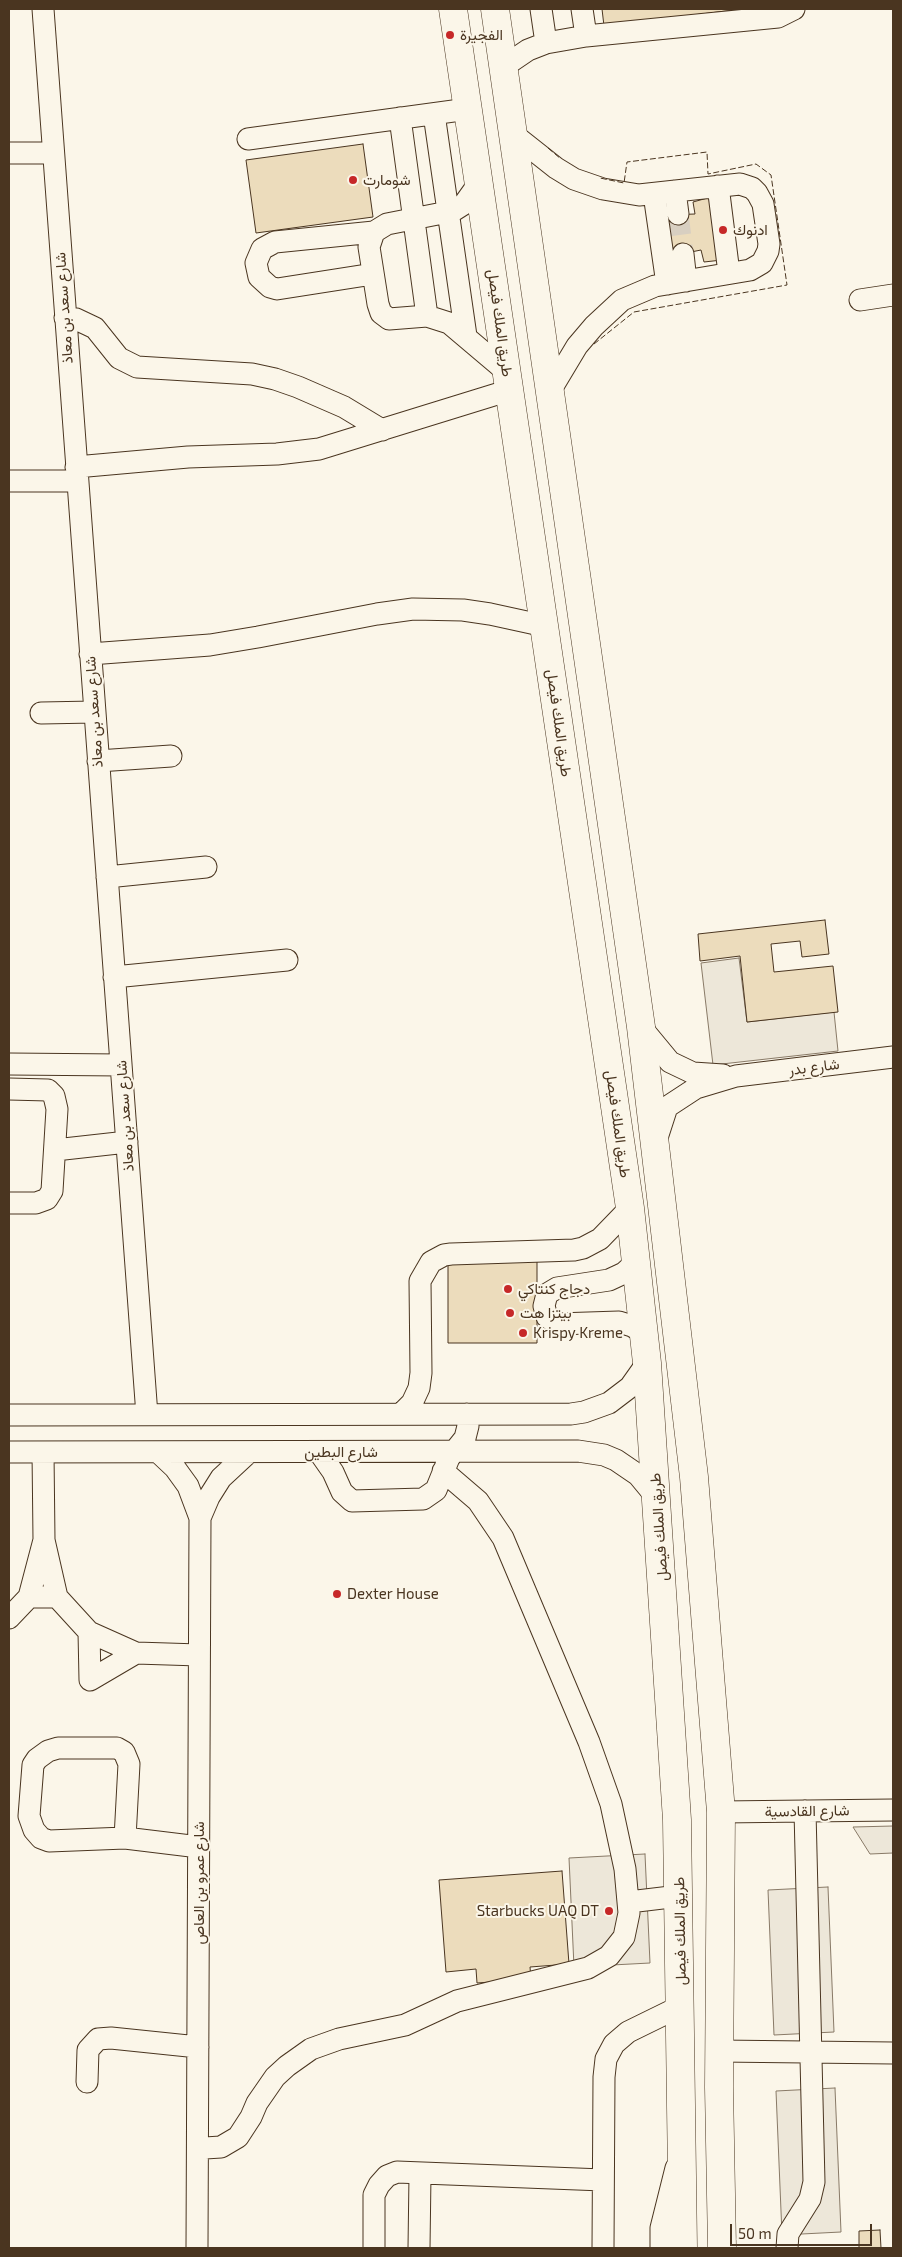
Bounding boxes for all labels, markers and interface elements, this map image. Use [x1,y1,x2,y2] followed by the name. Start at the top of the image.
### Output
[460,26,503,44] place label: الفجيرة
[444,29,456,41] marker: الفجيرة
[363,171,411,189] place label: شومارت
[347,174,359,186] marker: شومارت
[733,221,768,239] place label: ادنوك
[717,224,729,236] marker: ادنوك
[51,252,77,364] street label: شارع سعد بن معاذ
[484,268,516,378] street label: طريق الملك فيصل
[81,656,107,768] street label: شارع سعد بن معاذ
[543,668,575,778] street label: طريق الملك فيصل
[788,1055,840,1079] street label: شارع بدر
[112,1060,138,1172] street label: شارع سعد بن معاذ
[602,1069,634,1179] street label: طريق الملك فيصل
[518,1280,590,1298] place label: دجاج كنتاكي
[502,1283,514,1295] marker: دجاج كنتاكي
[520,1304,572,1322] place label: بيتزا هت
[504,1307,516,1319] marker: بيتزا هت
[533,1324,623,1342] place label: Krispy Kreme
[517,1327,529,1339] marker: Krispy Kreme
[304,1443,378,1461] street label: شارع البطين
[646,1472,672,1582] street label: طريق الملك فيصل
[347,1585,439,1603] place label: Dexter House
[331,1588,343,1600] marker: Dexter House
[764,1801,850,1821] street label: شارع القادسية
[190,1821,208,1945] street label: شارع عمرو بن العاص
[670,1877,690,1985] street label: طريق الملك فيصل
[477,1902,599,1920] place label: Starbucks UAQ DT
[603,1905,615,1917] marker: Starbucks UAQ DT
[732,2214,874,2246] scale bar
[738,2224,772,2242] text: 50 m

